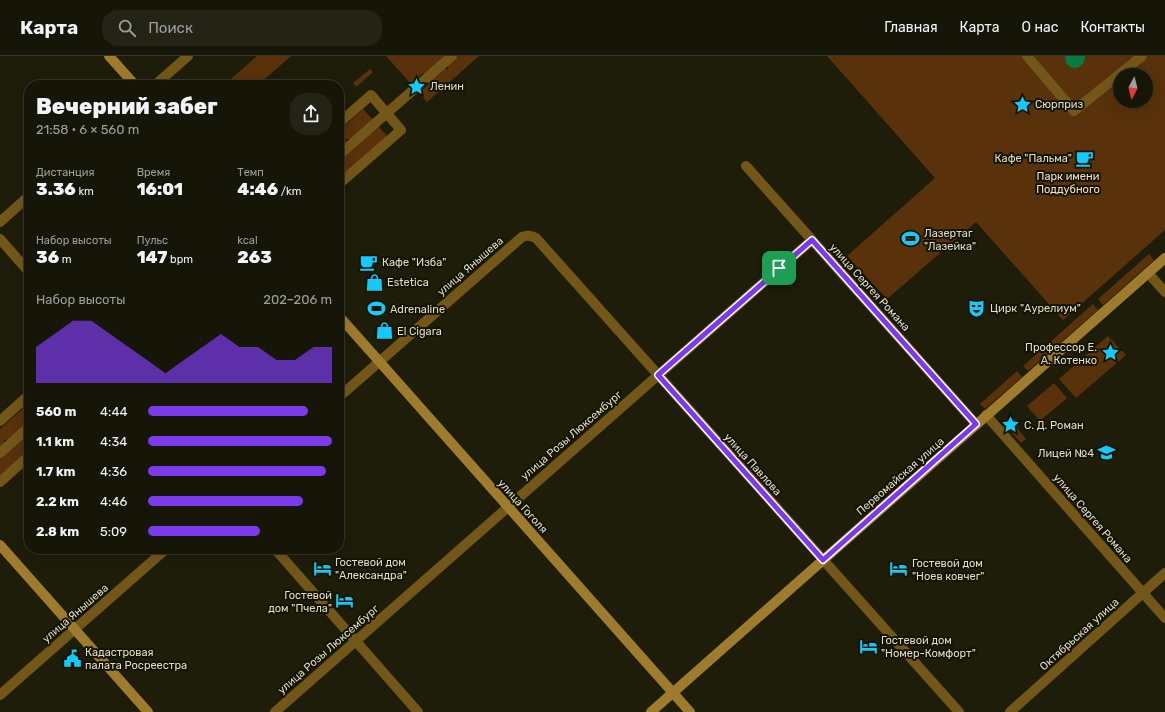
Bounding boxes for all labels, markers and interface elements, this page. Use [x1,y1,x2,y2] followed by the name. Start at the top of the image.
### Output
[102,10,382,46] search box
[20,16,78,39] text: Карта
[116,17,138,39] icon: search
[148,19,193,37] text: Поиск
[884,19,938,36] text: Главная
[960,19,1000,36] text: Карта
[1022,19,1058,36] text: О нас
[1080,19,1145,36] text: Контакты
[1113,68,1153,108] north arrow
[1113,68,1153,108] map controls
[407,76,427,96] place icon: Ленин
[430,80,464,93] place label: Ленин
[36,93,218,120] text: Вечерний забег
[290,93,332,135] button: share
[1012,94,1032,114] place icon: Сюрприз
[1035,98,1083,111] place label: Сюрприз
[36,122,139,137] text: 21:58 · 6 × 560 m
[1075,148,1095,168] cafe icon: Кафе "Пальма"
[995,152,1072,165] place label: Кафе "Пальма"
[36,166,94,179] text: Дистанция
[137,166,170,179] text: Время
[237,166,264,179] text: Темп
[1036,170,1100,196] park label: Парк имени Поддубного
[36,179,76,199] text: 3.36
[137,179,183,199] text: 16:01
[237,179,278,199] text: 4:46
[76,185,94,198] text: km
[278,185,302,198] text: /km
[924,227,976,253] place label: Лазертаг "Лазейка"
[901,229,921,249] sports icon: Лазертаг "Лазейка"
[36,234,112,247] text: Набор высоты
[137,234,168,247] text: Пульс
[237,234,258,247] text: kcal
[435,234,506,299] street label: улица Янышева
[827,241,912,334] street label: улица Сергея Романа
[36,247,59,267] text: 36
[137,247,167,267] text: 147
[237,247,272,267] text: 263
[762,251,796,285] pin
[359,252,379,272] cafe icon: Кафе "Изба"
[59,253,72,266] text: m
[167,253,193,266] text: bpm
[382,256,446,269] place label: Кафе "Изба"
[768,257,790,279] icon: arrive
[364,272,384,292] shop icon: Estetica
[387,276,429,289] place label: Estetica
[36,292,125,307] text: Набор высоты
[263,292,332,307] text: 202–206 m
[967,298,987,318] theatre icon: Цирк "Аурелиум"
[367,299,387,319] sports icon: Аdrenaline
[990,302,1081,315] place label: Цирк "Аурелиум"
[390,303,445,316] place label: Аdrenaline
[374,321,394,341] shop icon: El Cigara
[397,325,442,338] place label: El Cigara
[1025,341,1097,367] place label: Профессор Е. А. Котенко
[1100,343,1120,363] place icon: Профессор Е. А. Котенко
[518,388,625,483] street label: улица Розы Люксембург
[36,404,76,419] text: 560 m
[100,404,128,419] text: 4:44
[1001,415,1021,435] place icon: С. Д. Роман
[1024,419,1084,432] place label: С. Д. Роман
[721,430,784,498] street label: улица Павлова
[36,434,74,449] text: 1.1 km
[100,434,127,449] text: 4:34
[854,435,947,518] street label: Первомайская улица
[1097,443,1117,463] school or university icon: Лицей №4
[1038,447,1094,460] place label: Лицей №4
[36,464,76,479] text: 1.7 km
[100,464,127,479] text: 4:36
[1050,471,1135,565] street label: улица Сергея Романа
[495,477,550,536] street label: улица Гоголя
[36,494,79,509] text: 2.2 km
[100,494,127,509] text: 4:46
[36,524,79,539] text: 2.8 km
[100,524,127,539] text: 5:09
[335,556,407,582] place label: Гостевой дом "Александра"
[912,557,984,583] place label: Гостевой дом "Ноев ковчег"
[312,558,332,578] hotel icon: Гостевой дом "Александра"
[889,559,909,579] hotel icon: Гостевой дом "Ноев ковчег"
[40,581,111,646] street label: улица Янышева
[268,589,332,615] place label: Гостевой дом "Пчела"
[335,591,355,611] hotel icon: Гостевой дом "Пчела"
[1037,595,1122,673] street label: Октябрьская улица
[275,602,382,697] street label: улица Розы Люксембург
[881,634,976,660] place label: Гостевой дом "Номер-Комфорт"
[858,636,878,656] hotel icon: Гостевой дом "Номер-Комфорт"
[85,646,187,672] place label: Кадастровая палата Росреестра
[62,648,82,668] public building icon: Кадастровая палата Росреестра

